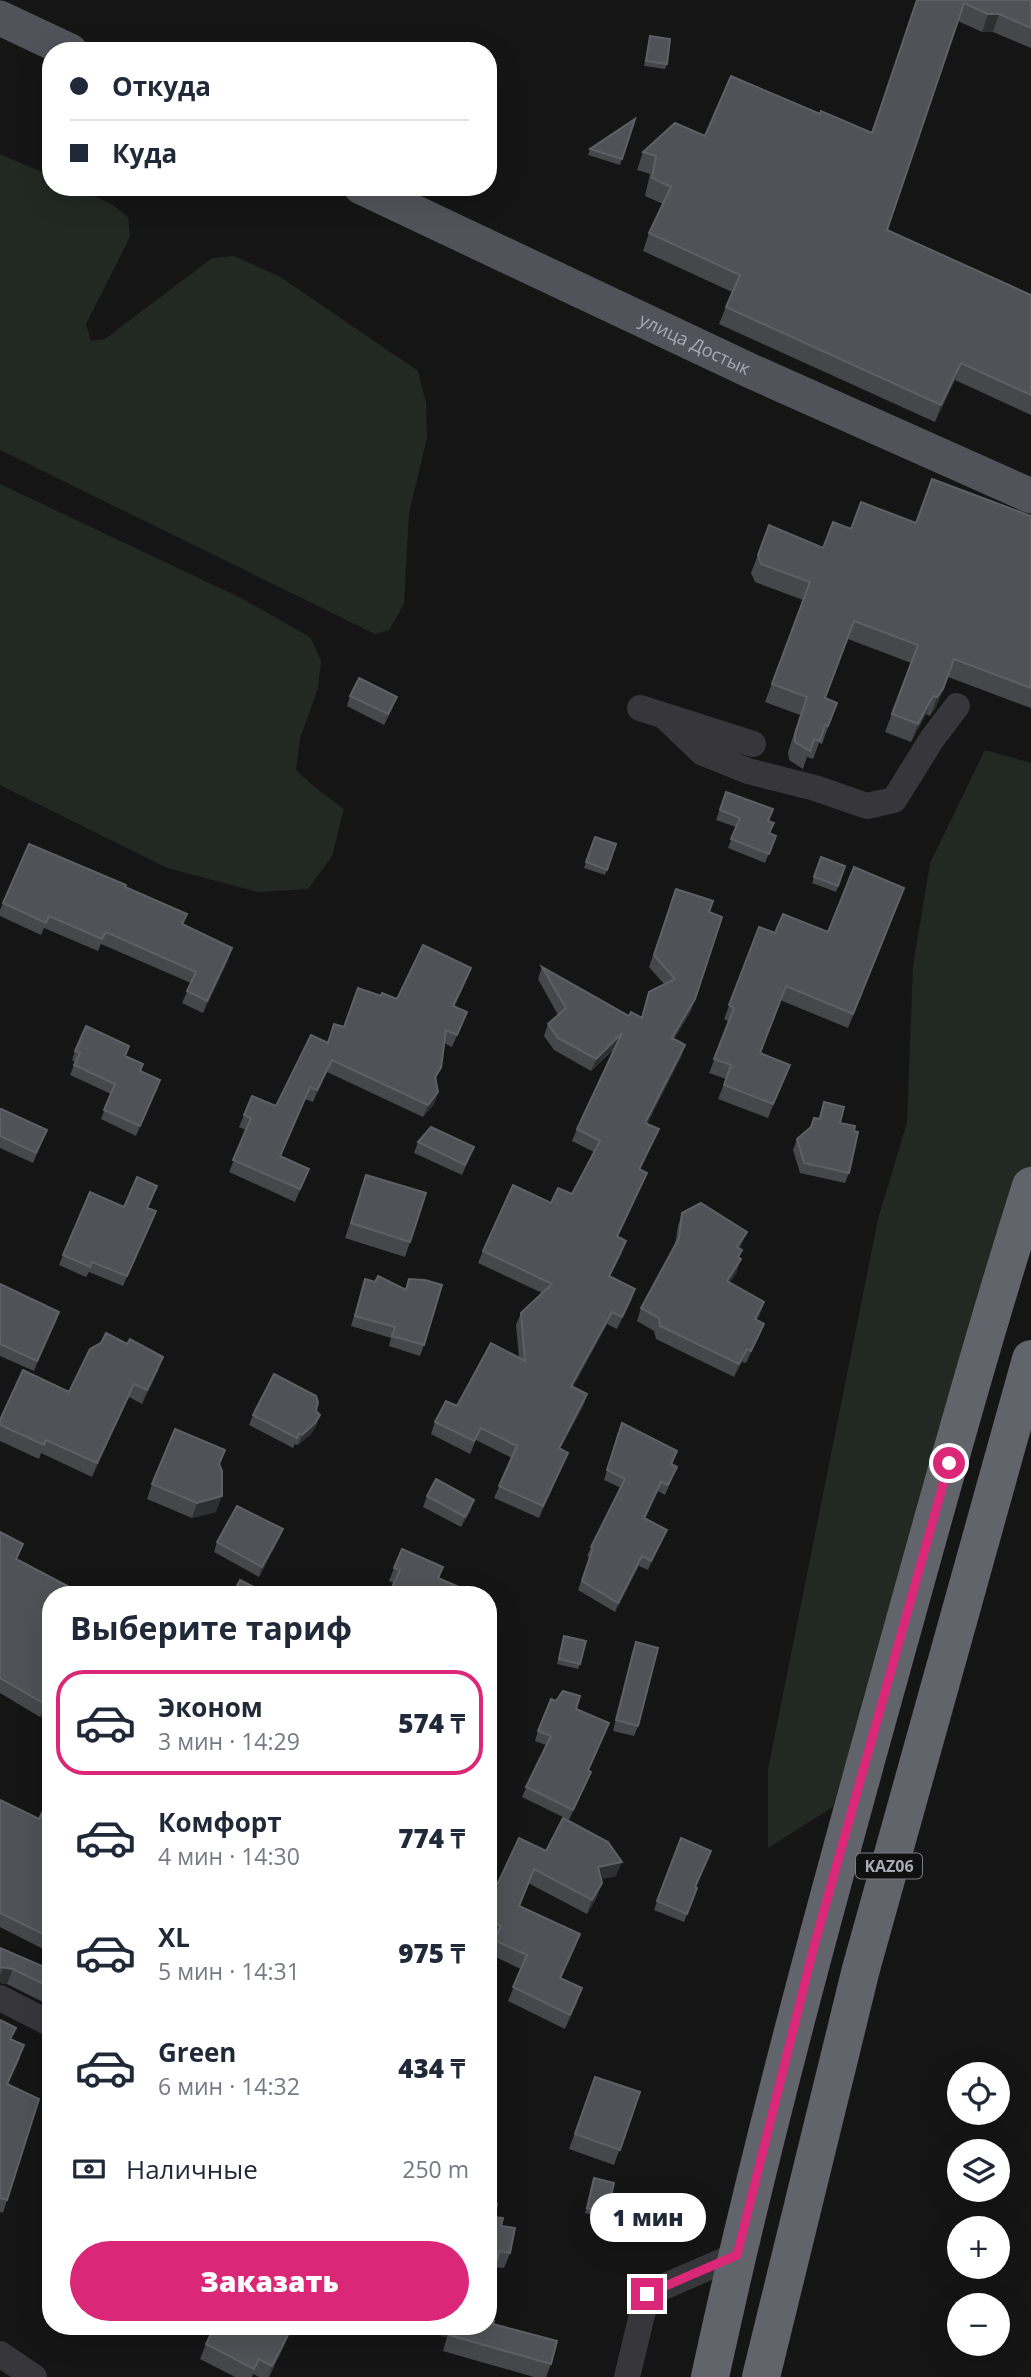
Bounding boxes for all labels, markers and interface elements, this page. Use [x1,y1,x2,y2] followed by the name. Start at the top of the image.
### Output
[112,68,211,104] text: Откуда
[112,135,177,171] text: Куда
[636,307,755,380] street label: улица Достык
[933,1447,965,1479] route start
[70,1606,352,1649] text: Выберите тариф
[158,1689,263,1725] text: Эконом
[74,1691,137,1754] icon: car
[398,1705,465,1741] text: 574 ₸
[158,1725,300,1757] text: 3 мин · 14:29
[158,1804,282,1840] text: Комфорт
[74,1806,137,1869] icon: car
[398,1820,465,1856] text: 774 ₸
[158,1840,300,1872] text: 4 мин · 14:30
[856,1854,922,1878] road number: KАZ06
[158,1919,190,1955] text: XL
[74,1921,137,1984] icon: car
[398,1935,465,1971] text: 975 ₸
[158,1955,300,1987] text: 5 мин · 14:31
[158,2034,236,2070] text: Green
[74,2036,137,2099] icon: car
[398,2050,465,2086] text: 434 ₸
[947,2062,1010,2356] map controls
[947,2062,1010,2125] button: locate
[158,2070,300,2102] text: 6 мин · 14:32
[947,2139,1010,2202] button: layers
[70,2150,108,2188] icon: cash
[126,2151,258,2187] text: Наличные
[402,2153,469,2185] text: 250 m
[589,2192,705,2242] callout: 1 мин
[613,2201,683,2233] text: 1 мин
[947,2216,1010,2279] button: +
[70,2241,469,2321] button: Заказать
[631,2278,663,2310] route end
[947,2293,1010,2356] button: −

